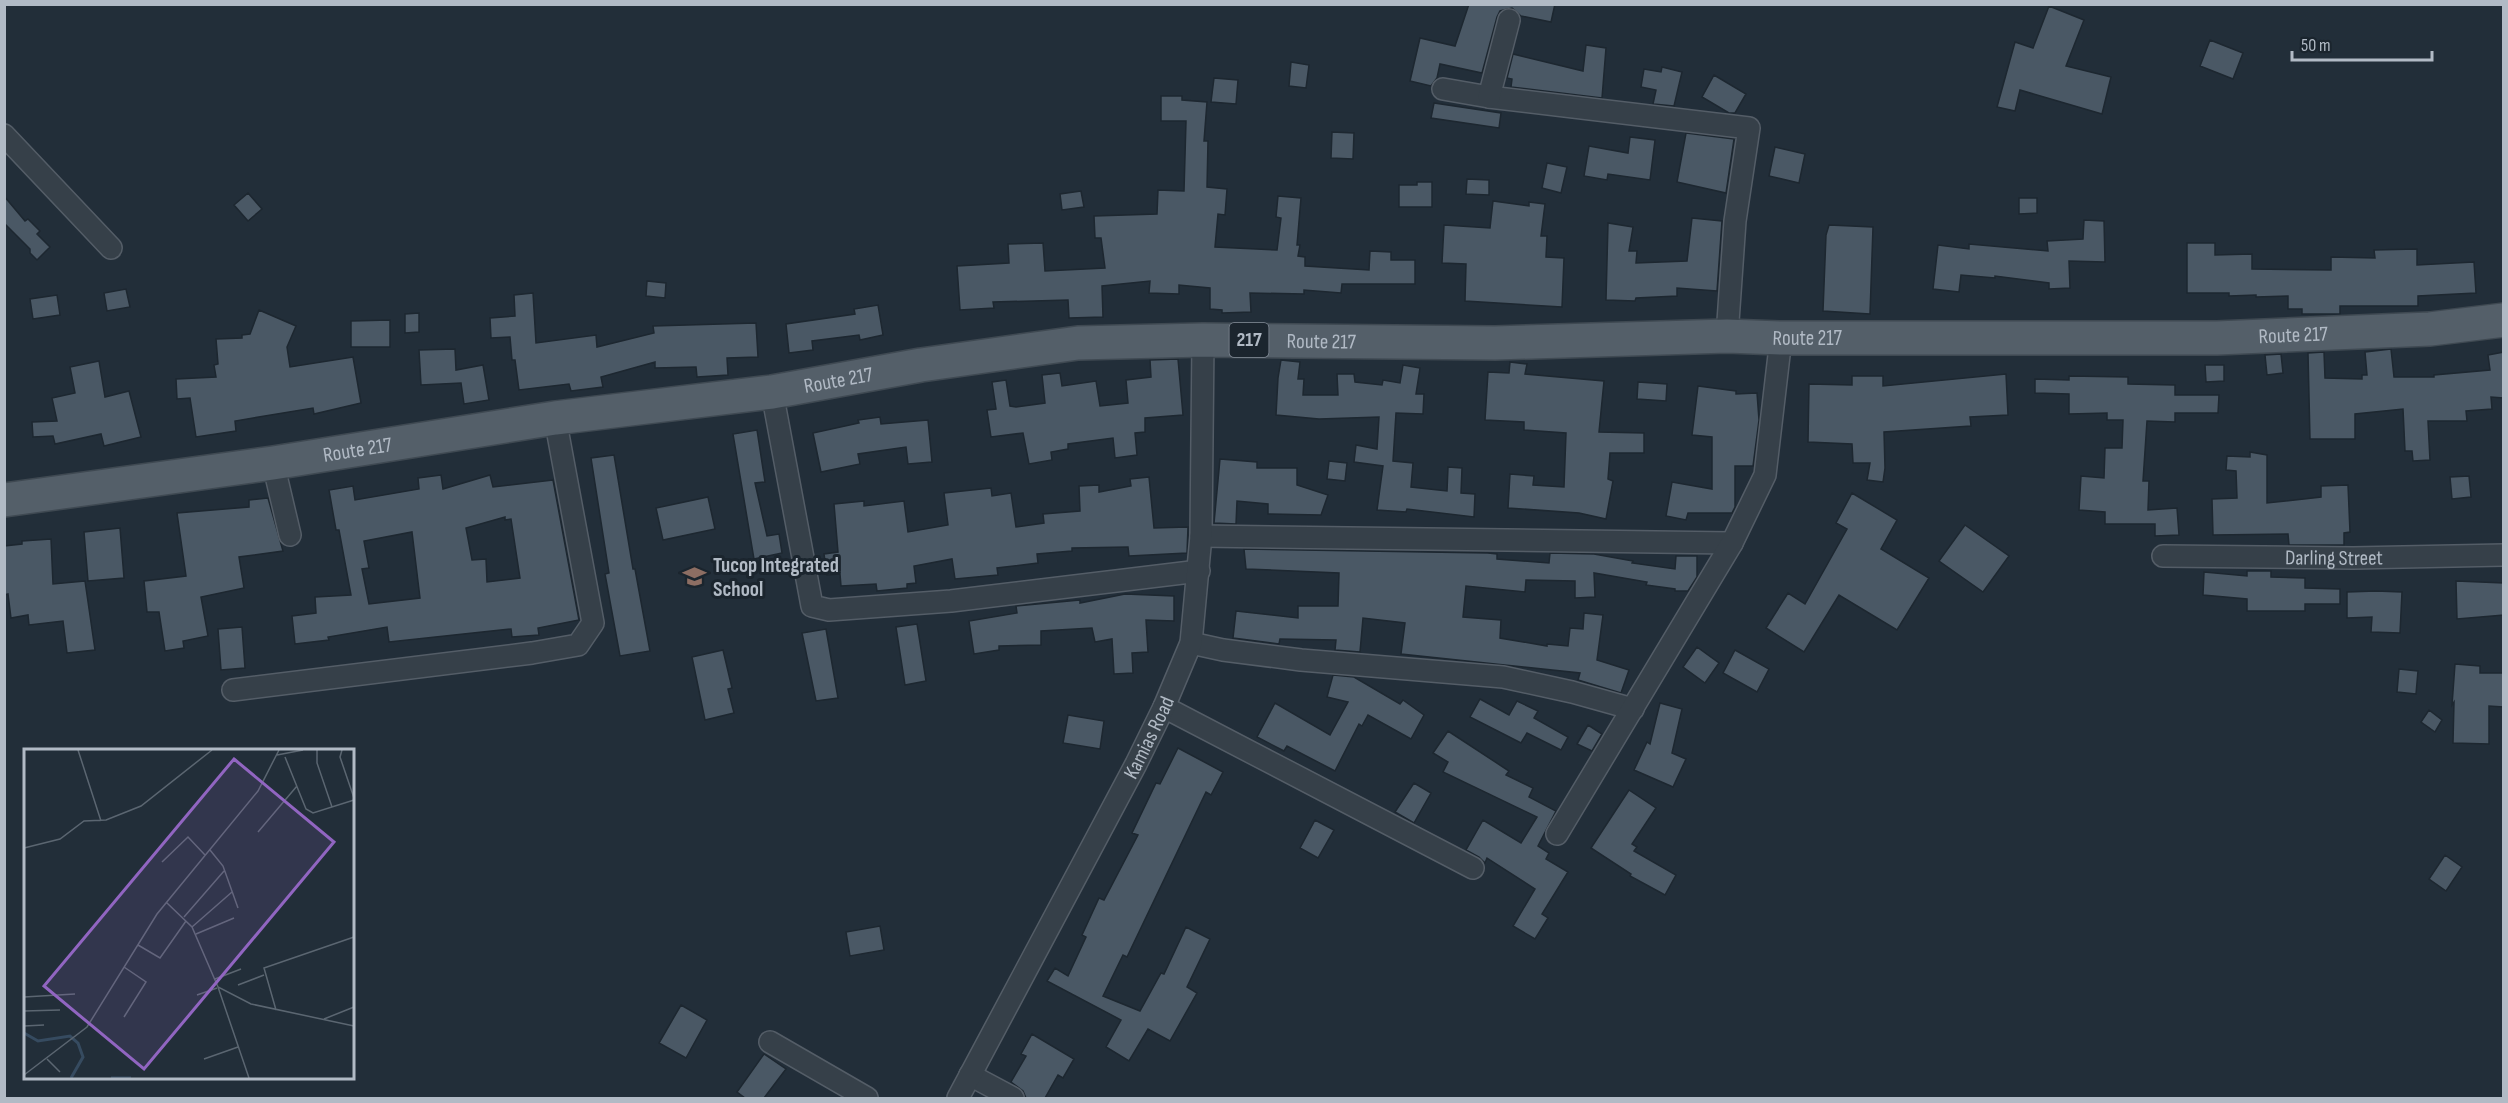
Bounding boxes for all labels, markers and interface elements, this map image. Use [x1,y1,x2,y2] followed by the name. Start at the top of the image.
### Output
[2292,24,2432,62] scale bar
[2301,35,2331,56] text: 50 m
[2258,321,2329,349] street label: Route 217
[1230,323,1268,357] road number: 217
[1772,325,1843,351] street label: Route 217
[1286,328,1357,354] street label: Route 217
[802,361,875,398] street label: Route 217
[321,432,394,467] street label: Route 217
[2285,545,2383,571] street label: Darling Street
[713,553,839,602] place label: Tucop Integrated School
[682,564,708,590] school or university icon: Tucop Integrated School
[1118,693,1180,783] street label: Kamias Road
[24,749,354,1079] inset map

